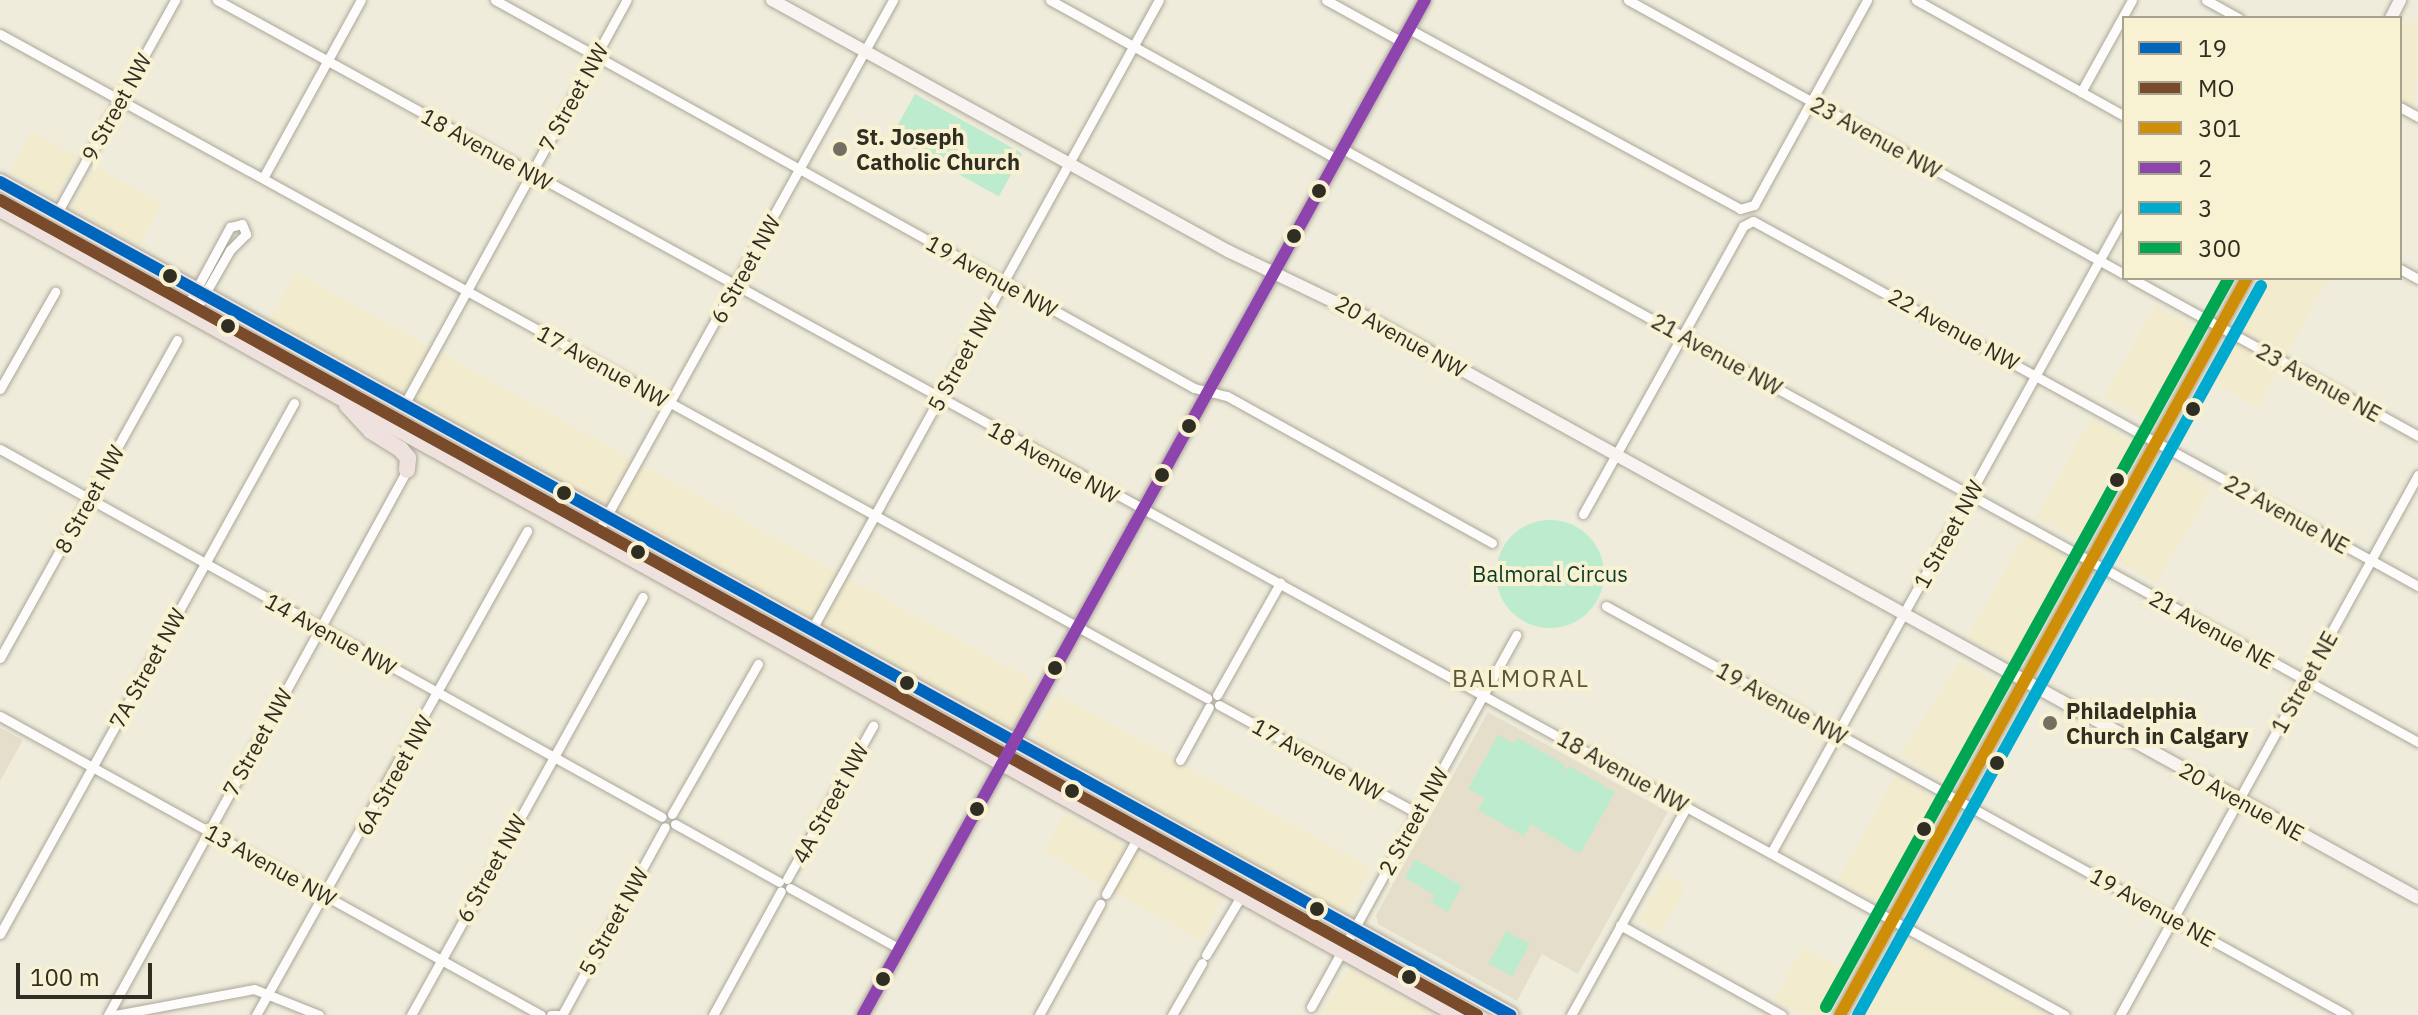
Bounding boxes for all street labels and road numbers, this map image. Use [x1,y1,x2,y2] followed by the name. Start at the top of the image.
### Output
[533,39,613,155] street label: 7 Street NW
[76,49,156,165] street label: 9 Street NW
[1806,90,1946,184] street label: 23 Avenue NW
[417,102,557,196] street label: 18 Avenue NW
[705,211,785,327] street label: 6 Street NW
[922,229,1062,323] street label: 19 Avenue NW
[1884,282,2024,376] street label: 22 Avenue NW
[1331,289,1471,383] street label: 20 Avenue NW
[922,299,1002,415] street label: 5 Street NW
[1647,307,1787,401] street label: 21 Avenue NW
[533,319,673,413] street label: 17 Avenue NW
[2252,337,2386,427] street label: 23 Avenue NE
[984,415,1124,509] street label: 18 Avenue NW
[49,441,129,557] street label: 8 Street NW
[2220,469,2354,559] street label: 22 Avenue NE
[1908,476,1988,592] street label: 1 Street NW
[2145,584,2279,674] street label: 21 Avenue NE
[261,587,401,681] street label: 14 Avenue NW
[103,603,191,733] street label: 7A Street NW
[2265,626,2343,738] street label: 1 Street NE
[1712,656,1852,750] street label: 19 Avenue NW
[217,684,297,800] street label: 7 Street NW
[350,710,438,840] street label: 6A Street NW
[1248,712,1388,806] street label: 17 Avenue NW
[1553,724,1693,818] street label: 18 Avenue NW
[786,738,874,868] street label: 4A Street NW
[2175,756,2309,846] street label: 20 Avenue NE
[1373,763,1453,879] street label: 2 Street NW
[451,810,531,926] street label: 6 Street NW
[201,818,341,912] street label: 13 Avenue NW
[2086,862,2220,952] street label: 19 Avenue NE
[573,863,653,979] street label: 5 Street NW

